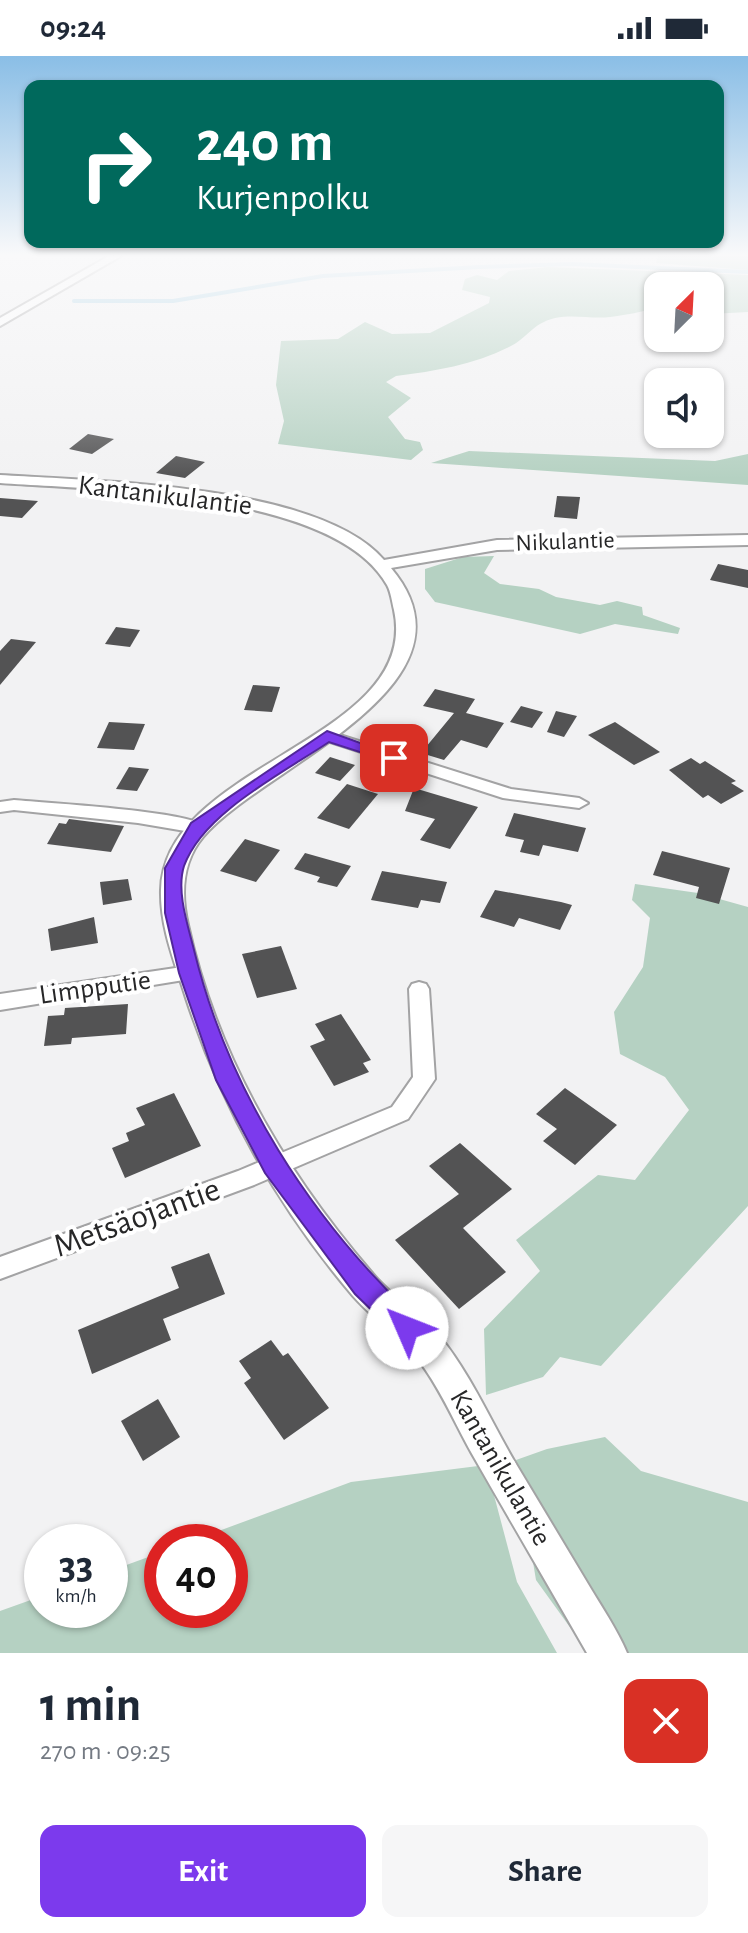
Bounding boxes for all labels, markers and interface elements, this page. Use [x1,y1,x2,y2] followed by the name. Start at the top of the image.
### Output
[40,13,106,43] text: 09:24
[64,112,168,216] icon: right
[196,115,333,171] text: 240 m
[196,180,369,216] text: Kurjenpolku
[644,272,724,352] north arrow
[644,272,724,448] map controls
[644,368,724,448] button: sound
[77,471,253,521] street label: Kantanikulantie
[515,528,615,556] street label: Nikulantie
[360,724,428,792] pin
[372,736,416,780] icon: arrive
[37,966,153,1010] street label: Limpputie
[49,1172,225,1264] street label: Metsäojantie
[365,1286,449,1370] position arrow
[444,1385,556,1551] street label: Kantanikulantie
[144,1524,248,1628] speed limit sign: 40
[59,1546,93,1586] text: 33
[55,1586,97,1606] text: km/h
[624,1679,708,1763] button: close
[40,1682,141,1730] text: 1 min
[40,1738,171,1764] text: 270 m · 09:25
[40,1825,366,1917] button: Exit
[382,1825,708,1917] button: Share

